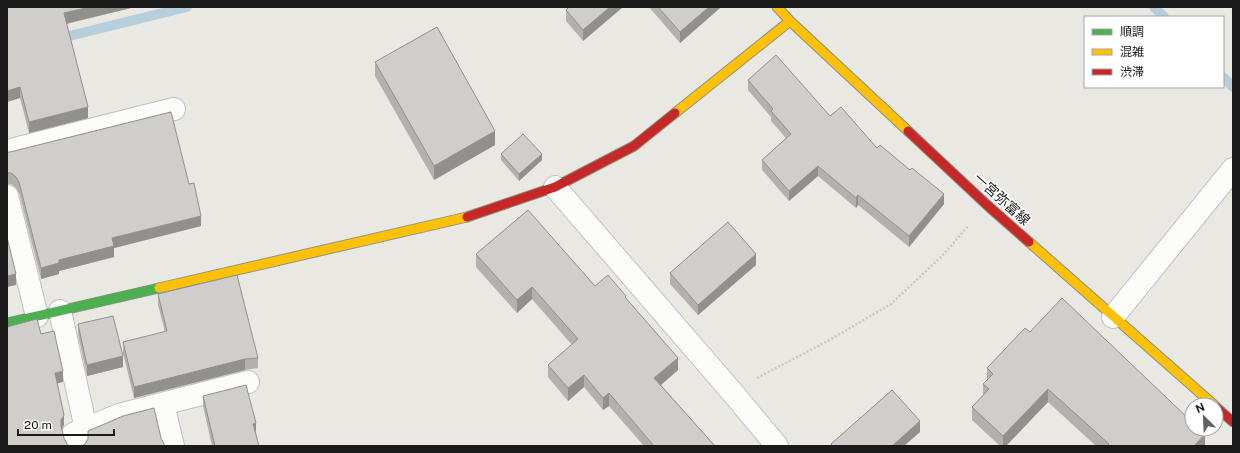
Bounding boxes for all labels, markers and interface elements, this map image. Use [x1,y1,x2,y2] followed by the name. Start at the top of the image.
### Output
[1084,16,1224,88] legend
[1120,25,1144,39] text: 順調
[1120,45,1144,59] text: 混雑
[1120,65,1144,79] text: 渋滞
[971,170,1033,228] street label: 一宮弥富線
[1184,397,1224,437] north arrow
[1194,401,1206,415] text: N
[18,411,114,437] scale bar
[24,418,52,432] text: 20 m

